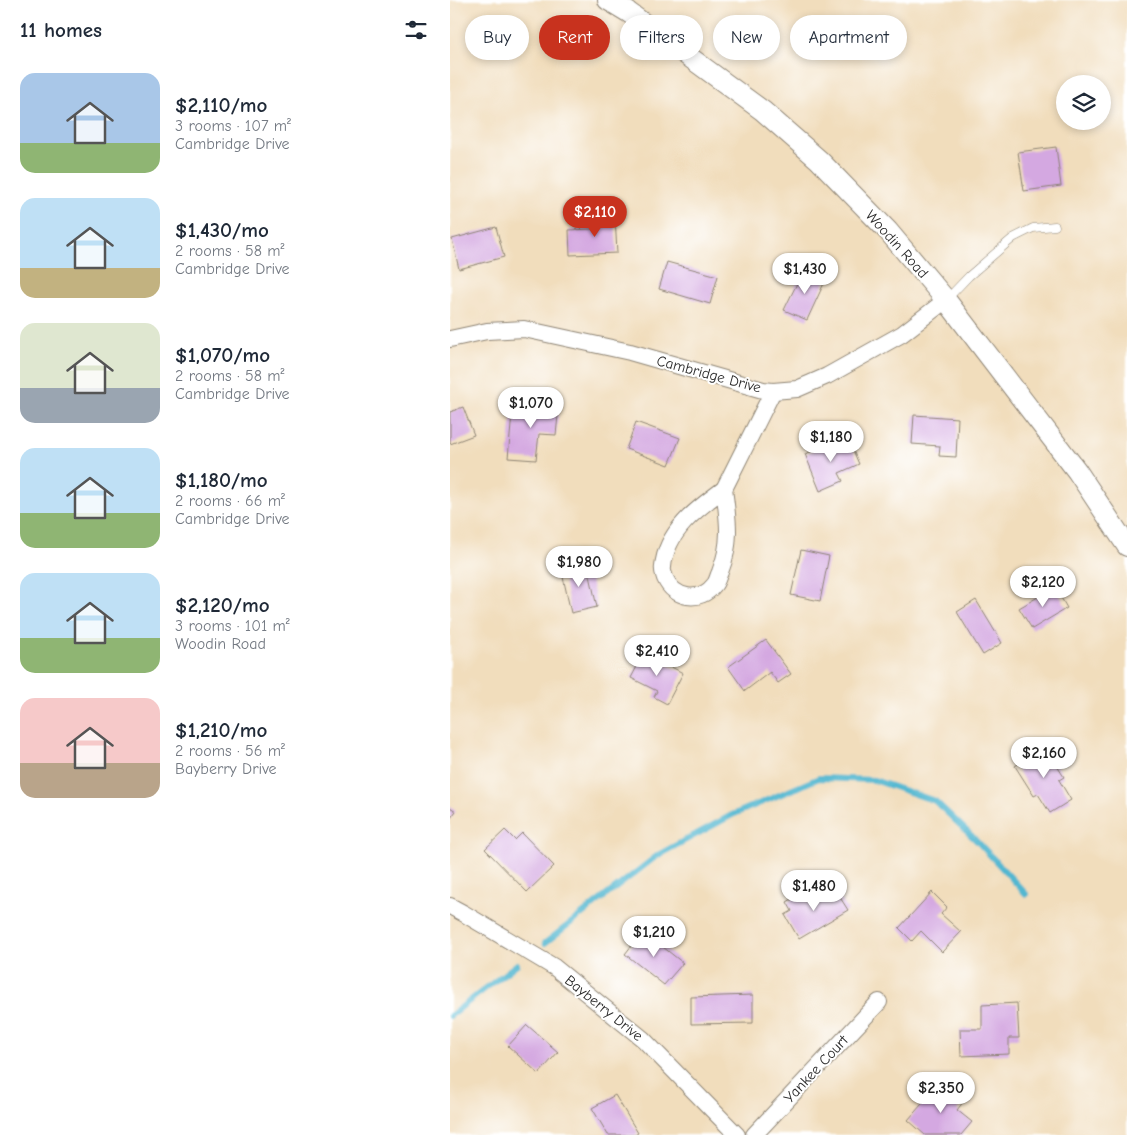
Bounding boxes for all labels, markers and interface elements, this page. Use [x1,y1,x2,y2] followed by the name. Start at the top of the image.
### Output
[465,15,529,60] chip: Buy
[539,15,610,60] chip: Rent
[620,15,703,60] chip: Filters
[713,15,780,60] chip: New
[790,15,907,60] chip: Apartment
[402,16,430,44] icon: filters
[20,18,102,42] text: 11 homes
[1056,75,1111,130] map controls
[1056,75,1111,130] button: layers
[60,93,120,153] icon: home
[175,93,267,117] text: $2,110/mo
[175,117,291,135] text: 3 rooms · 107 m²
[175,135,290,153] text: Cambridge Drive
[554,196,636,238] pin: $2,110
[574,203,616,221] text: $2,110
[862,206,932,282] street label: Woodin Road
[60,218,120,278] icon: home
[175,218,269,242] text: $1,430/mo
[175,242,285,260] text: 2 rooms · 58 m²
[764,252,846,295] pin: $1,430
[175,260,290,278] text: Cambridge Drive
[783,260,827,278] text: $1,430
[60,343,120,403] icon: home
[175,343,270,367] text: $1,070/mo
[655,351,764,397] street label: Cambridge Drive
[175,367,285,385] text: 2 rooms · 58 m²
[175,385,290,403] text: Cambridge Drive
[490,386,572,429] pin: $1,070
[509,394,553,412] text: $1,070
[790,420,872,463] pin: $1,180
[810,428,852,446] text: $1,180
[60,468,120,528] icon: home
[175,468,268,492] text: $1,180/mo
[175,492,285,510] text: 2 rooms · 66 m²
[175,510,290,528] text: Cambridge Drive
[538,546,620,588] pin: $1,980
[557,553,601,571] text: $1,980
[1002,566,1084,608] pin: $2,120
[1021,573,1065,591] text: $2,120
[60,593,120,653] icon: home
[175,593,270,617] text: $2,120/mo
[175,617,290,635] text: 3 rooms · 101 m²
[616,634,698,677] pin: $2,410
[175,635,266,653] text: Woodin Road
[635,642,679,660] text: $2,410
[60,718,120,778] icon: home
[175,718,267,742] text: $1,210/mo
[1003,736,1085,779] pin: $2,160
[175,742,285,760] text: 2 rooms · 56 m²
[1022,744,1066,762] text: $2,160
[175,760,277,778] text: Bayberry Drive
[773,870,855,912] pin: $1,480
[792,877,836,895] text: $1,480
[613,916,695,958] pin: $1,210
[633,923,675,941] text: $1,210
[561,971,647,1045] street label: Bayberry Drive
[780,1031,852,1107] street label: Yankee Court
[900,1072,982,1114] pin: $2,350
[918,1079,964,1097] text: $2,350

